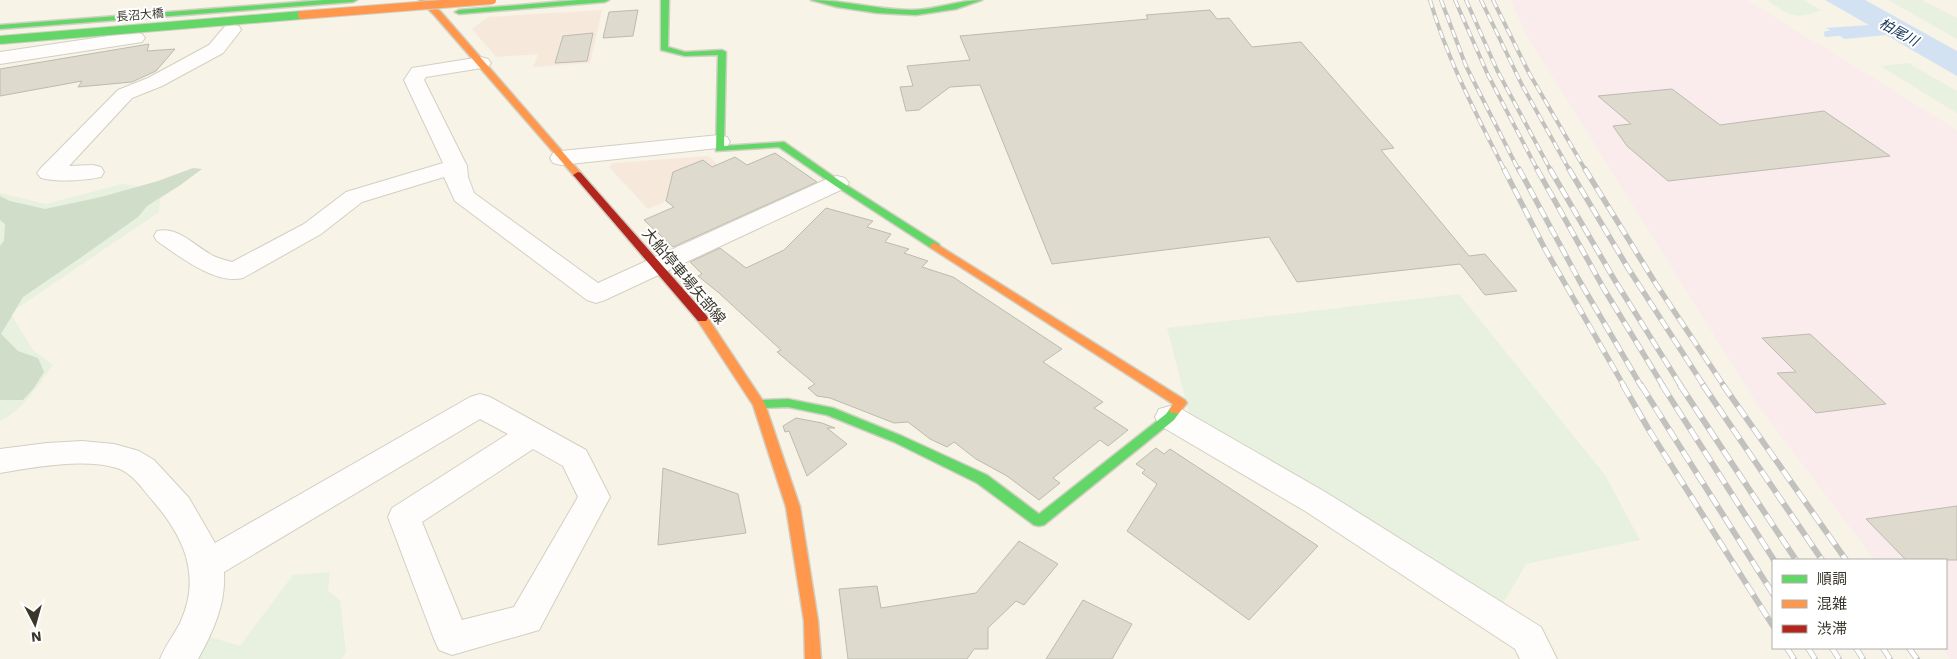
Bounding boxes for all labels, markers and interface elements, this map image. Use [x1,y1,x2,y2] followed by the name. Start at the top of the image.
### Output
[115,6,165,24] street label: 長沼大橋
[1877,15,1923,50] water label: 柏尾川
[639,224,729,328] street label: 大船停車場矢部線
[1772,559,1947,649] legend
[1817,570,1847,588] text: 順調
[1817,595,1847,613] text: 混雑
[10,599,60,649] north arrow
[1817,620,1847,638] text: 渋滞
[30,628,42,645] text: N

